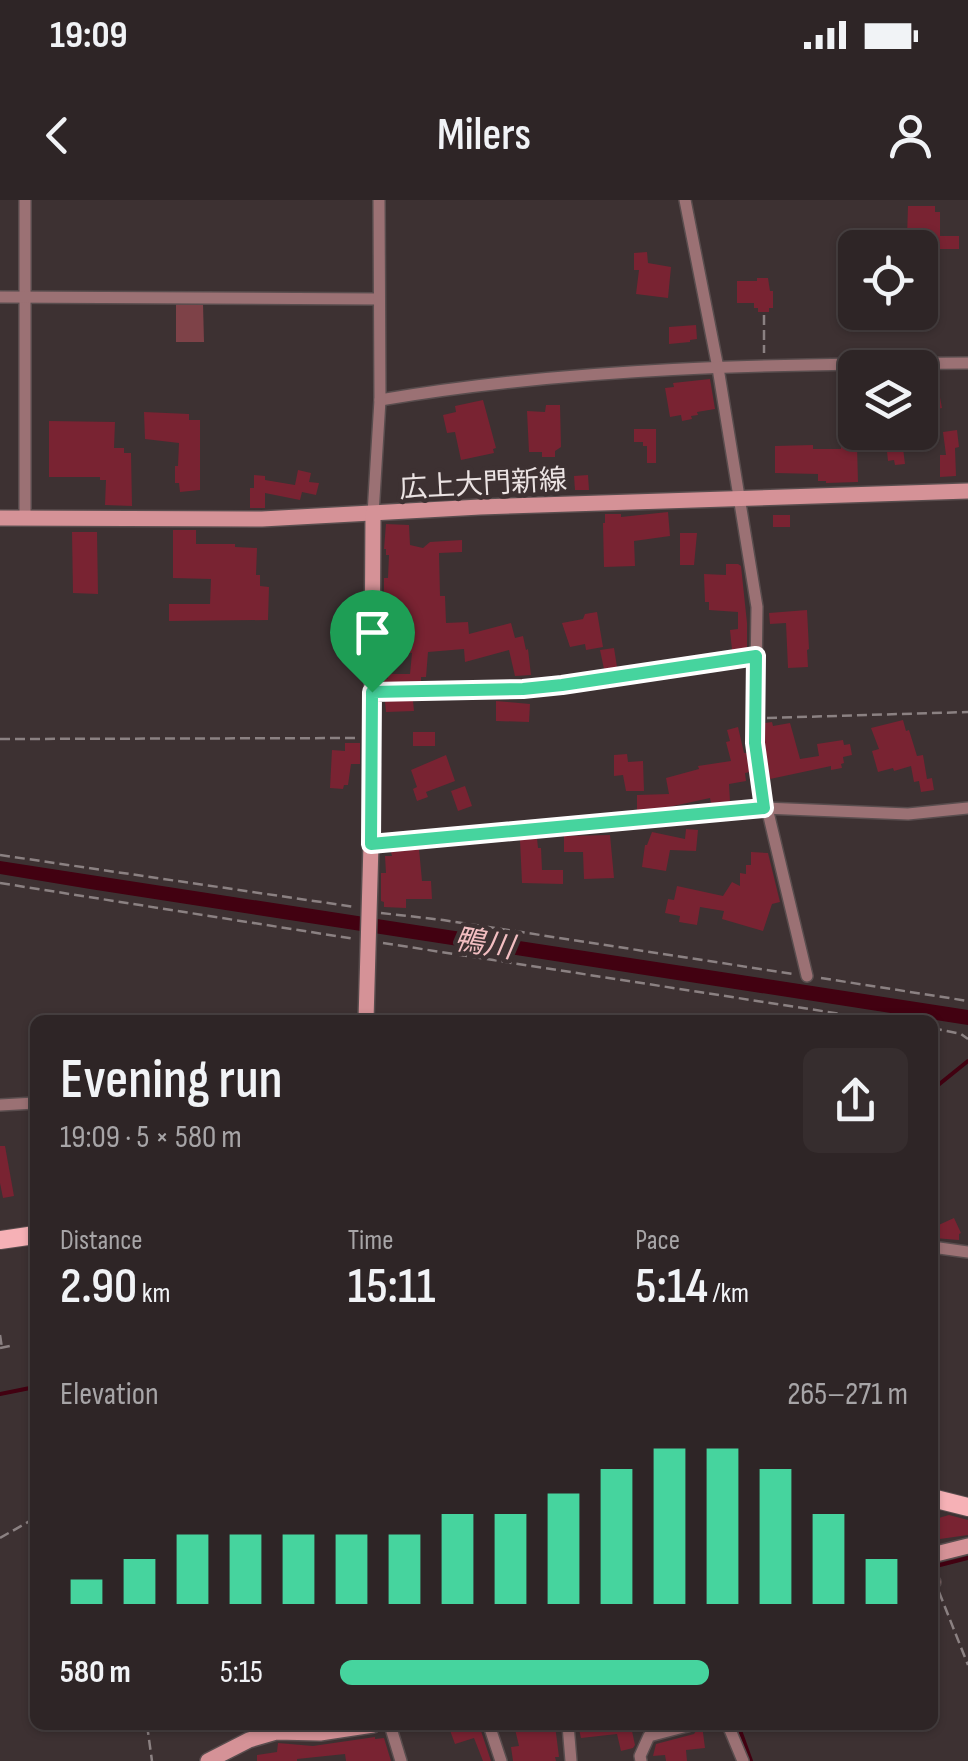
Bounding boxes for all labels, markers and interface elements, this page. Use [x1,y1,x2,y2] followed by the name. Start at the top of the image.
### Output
[50,13,128,58] text: 19:09
[30,108,85,163] icon: back
[437,108,531,163] text: Milers
[883,108,938,163] icon: person
[838,230,938,450] map controls
[838,230,938,330] button: locate
[838,350,938,450] button: layers
[398,464,568,505] street label: 広上大門新線
[330,590,415,693] pin
[345,605,400,660] icon: arrive
[451,922,519,967] water label: 鴨川
[60,1047,283,1114] text: Evening run
[803,1048,908,1153] button: share
[60,1118,242,1157] text: 19:09 · 5 × 580 m
[60,1224,143,1257] text: Distance
[348,1224,393,1257] text: Time
[635,1224,680,1257] text: Pace
[60,1257,137,1317] text: 2.90
[348,1257,435,1317] text: 15:11
[635,1257,708,1317] text: 5:14
[137,1277,170,1310] text: km
[708,1277,749,1310] text: /km
[60,1375,159,1414] text: Elevation
[787,1375,908,1414] text: 265–271 m
[60,1653,131,1692] text: 580 m
[220,1653,263,1692] text: 5:15

